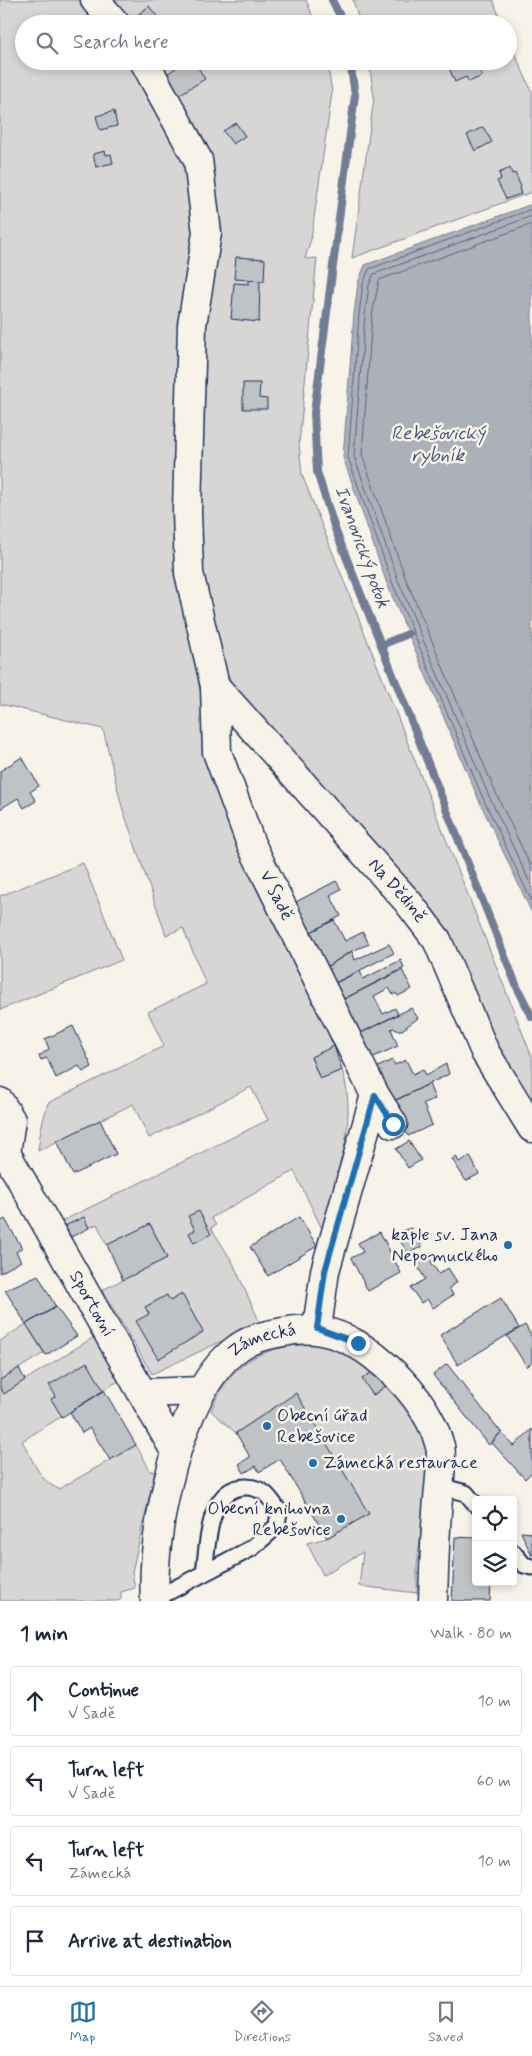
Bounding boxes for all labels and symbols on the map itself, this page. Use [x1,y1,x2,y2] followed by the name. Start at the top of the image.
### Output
[391,421,487,468] water label: Rebešovický rybník
[328,483,396,612] water label: Ivanovický potok
[363,853,432,928] street label: Na Dědině
[254,866,299,925] street label: V Sadě
[382,1113,405,1136] route start
[391,1223,498,1268] place label: kaple sv. Jana Nepomuckého
[502,1239,514,1251] marker: kaple sv. Jana Nepomuckého
[63,1266,120,1341] street label: Sportovní
[223,1318,298,1363] street label: Zámecká
[347,1332,370,1355] route end
[277,1404,367,1449] place label: Obecní úřad Rebešovice
[261,1420,273,1432] marker: Obecní úřad Rebešovice
[323,1451,478,1475] place label: Zámecká restaurace
[307,1457,319,1469] marker: Zámecká restaurace
[207,1497,331,1542] place label: Obecní knihovna Rebešovice
[335,1513,347,1525] marker: Obecní knihovna Rebešovice

